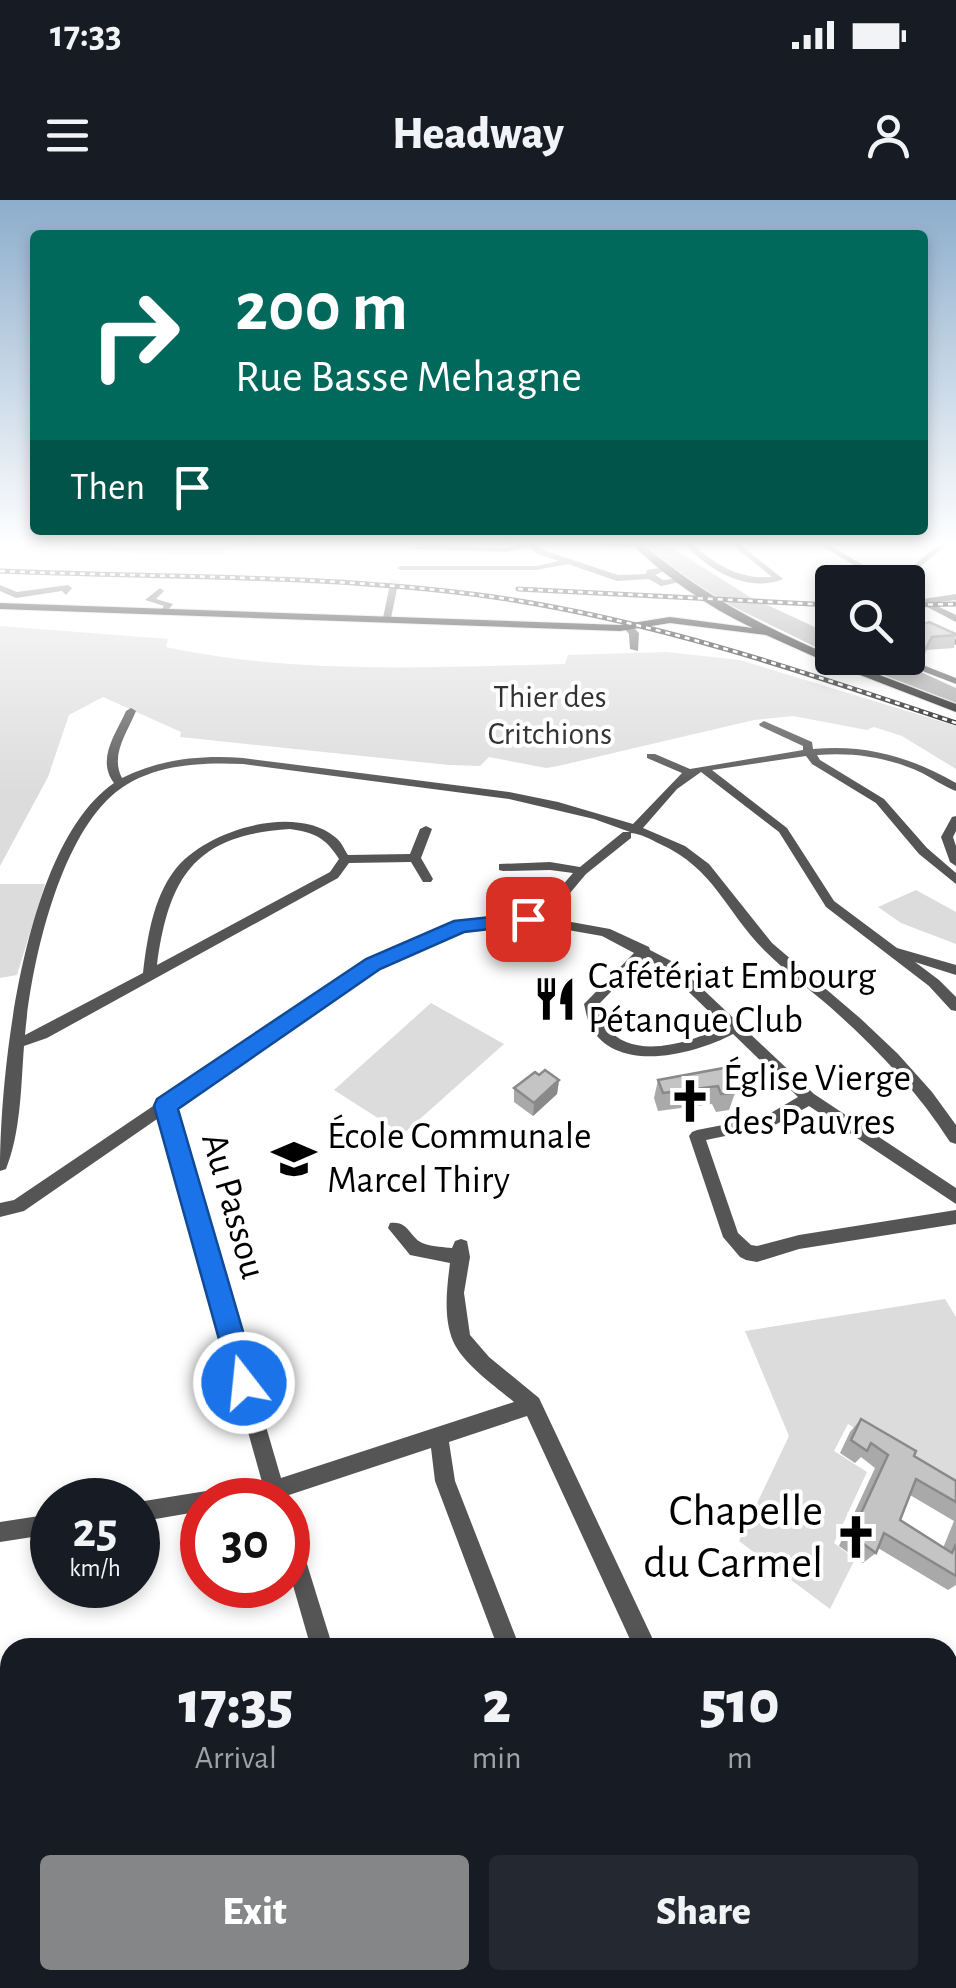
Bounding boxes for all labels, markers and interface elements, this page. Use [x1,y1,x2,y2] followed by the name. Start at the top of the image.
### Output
[50,16,122,54] text: 17:33
[40,108,95,163] icon: menu
[861,108,916,163] icon: person
[392,112,564,157] text: Headway
[70,270,200,400] icon: right
[235,273,408,343] text: 200 m
[235,355,582,400] text: Rue Basse Mehagne
[165,460,220,515] icon: arrive
[70,469,145,507] text: Then
[815,565,925,675] map controls
[815,565,925,675] button: search
[488,681,612,750] park label: Thier des Critchions
[486,877,571,962] pin
[501,892,556,947] icon: arrive
[588,958,877,1040] place label: Cafétériat Embourg Pétanque Club
[531,975,579,1023] restaurant icon: Cafétériat Embourg Pétanque Club
[723,1056,911,1142] place label: Église Vierge des Pauvres
[666,1077,714,1125] church icon: Église Vierge des Pauvres
[327,1114,592,1200] place label: École Communale Marcel Thiry
[194,1129,272,1283] street label: Au Passou
[270,1135,318,1183] school or university icon: École Communale Marcel Thiry
[192,1331,296,1435] position arrow
[180,1478,310,1608] speed limit sign: 30
[643,1489,823,1586] place label: Chapelle du Carmel
[72,1506,118,1556] text: 25
[832,1513,880,1561] church icon: Chapelle du Carmel
[69,1556,121,1581] text: km/h
[178,1674,293,1734] text: 17:35
[482,1674,511,1734] text: 2
[700,1674,780,1734] text: 510
[195,1742,277,1774] text: Arrival
[472,1742,522,1774] text: min
[727,1742,753,1774] text: m
[40,1855,469,1970] button: Exit
[489,1855,918,1970] button: Share

